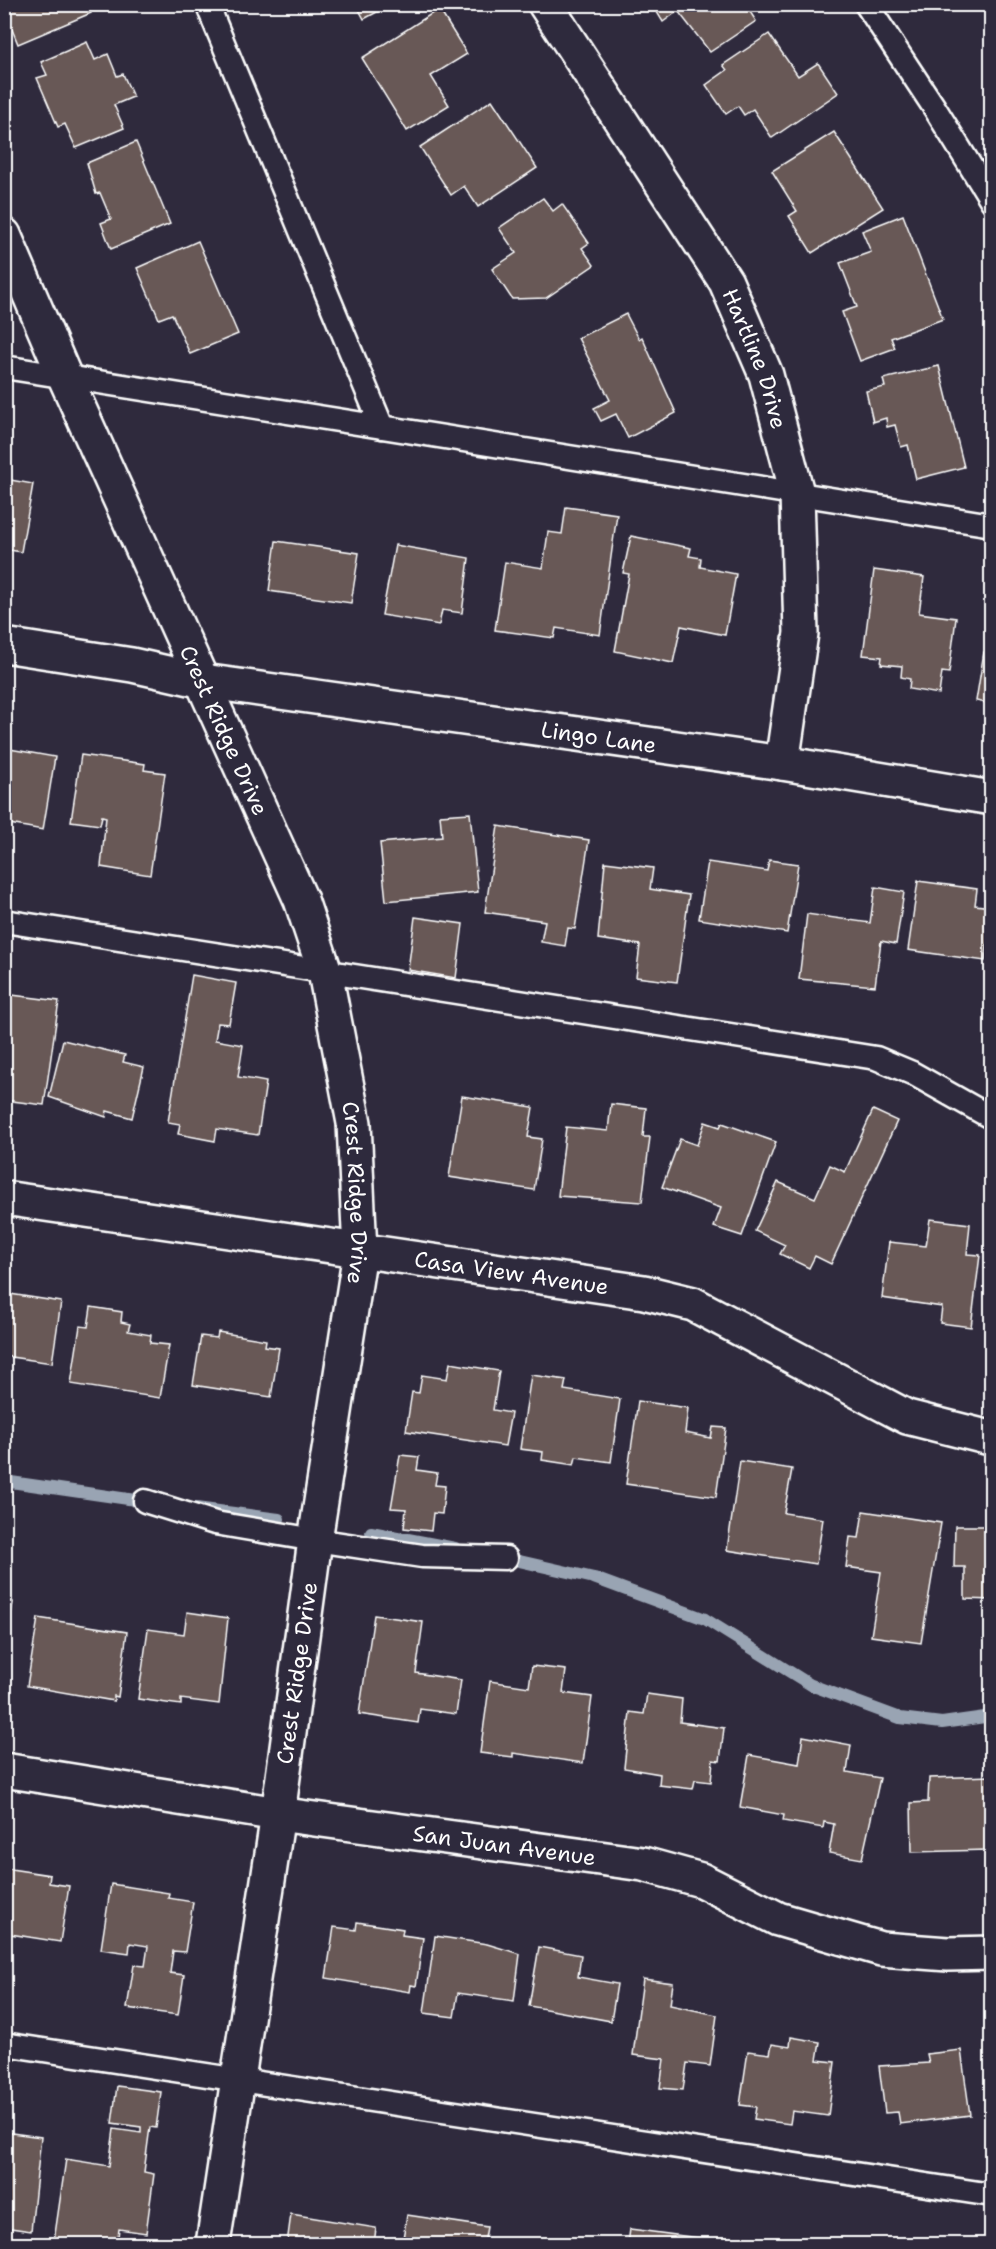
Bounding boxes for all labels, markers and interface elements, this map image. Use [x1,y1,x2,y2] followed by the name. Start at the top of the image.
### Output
[716,284,794,432] street label: Hartline Drive
[173,640,275,820] street label: Crest Ridge Drive
[539,715,658,760] street label: Lingo Lane
[336,1099,375,1287] street label: Crest Ridge Drive
[413,1244,611,1301] street label: Casa View Avenue
[270,1580,324,1766] street label: Crest Ridge Drive
[411,1818,598,1872] street label: San Juan Avenue

